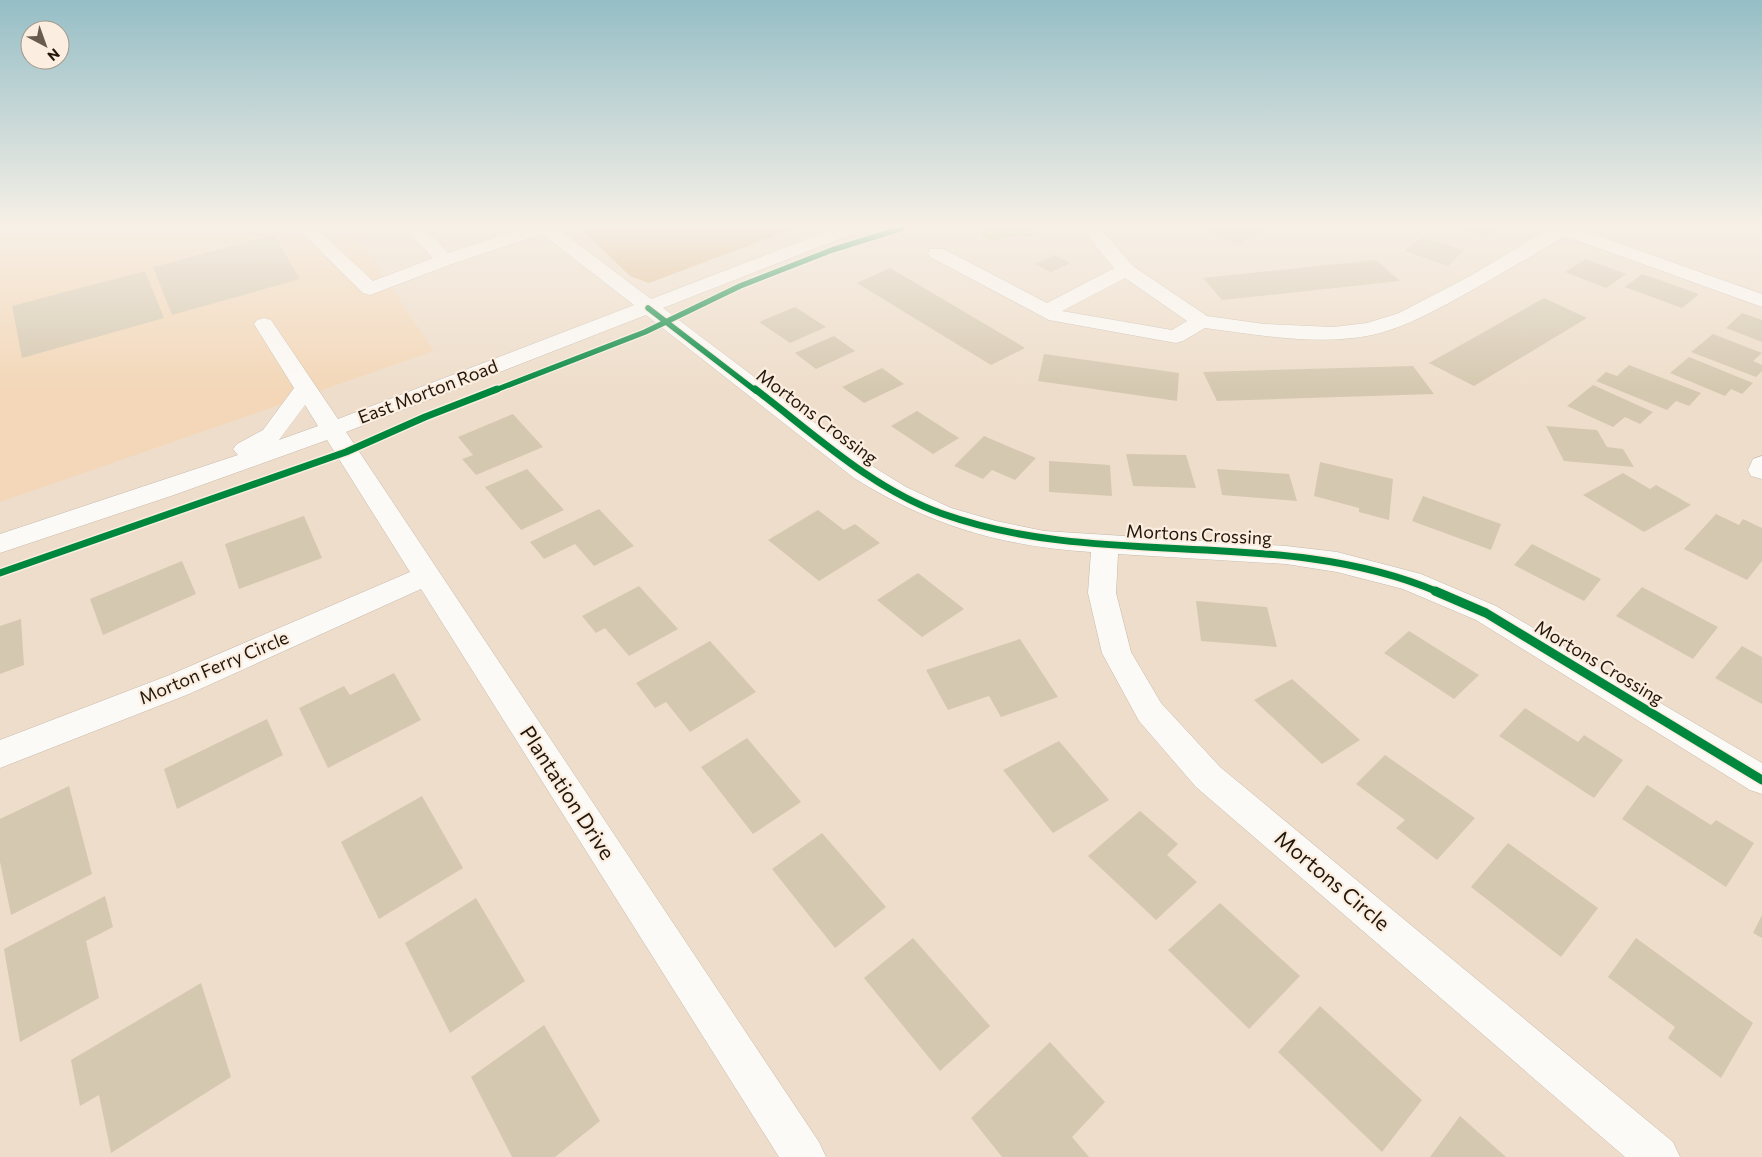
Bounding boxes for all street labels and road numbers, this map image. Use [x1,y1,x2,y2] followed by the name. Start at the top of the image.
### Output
[355,354,501,428] street label: East Morton Road
[753,364,883,469] street label: Mortons Crossing
[1126,519,1273,549] street label: Mortons Crossing
[1531,615,1668,709] street label: Mortons Crossing
[136,626,292,709] street label: Morton Ferry Circle
[516,721,621,864] street label: Plantation Drive
[1270,825,1395,935] street label: Mortons Circle

